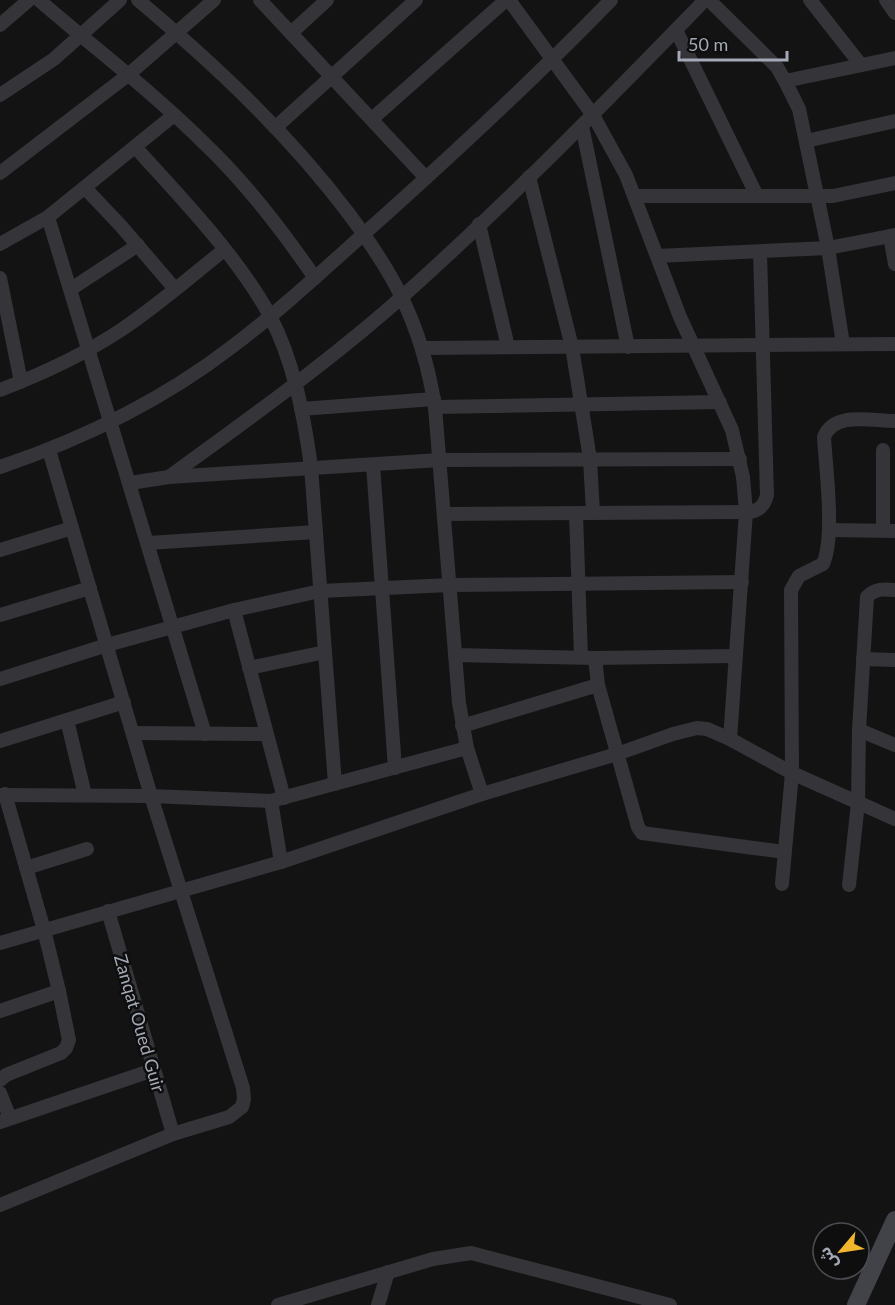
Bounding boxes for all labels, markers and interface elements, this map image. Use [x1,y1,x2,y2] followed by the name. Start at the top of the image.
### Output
[679,24,787,62] scale bar
[688,33,728,55] text: 50 m
[110,952,170,1095] street label: Zanqat Oued Guir
[811,1221,871,1281] north arrow
[814,1244,842,1273] text: ش

